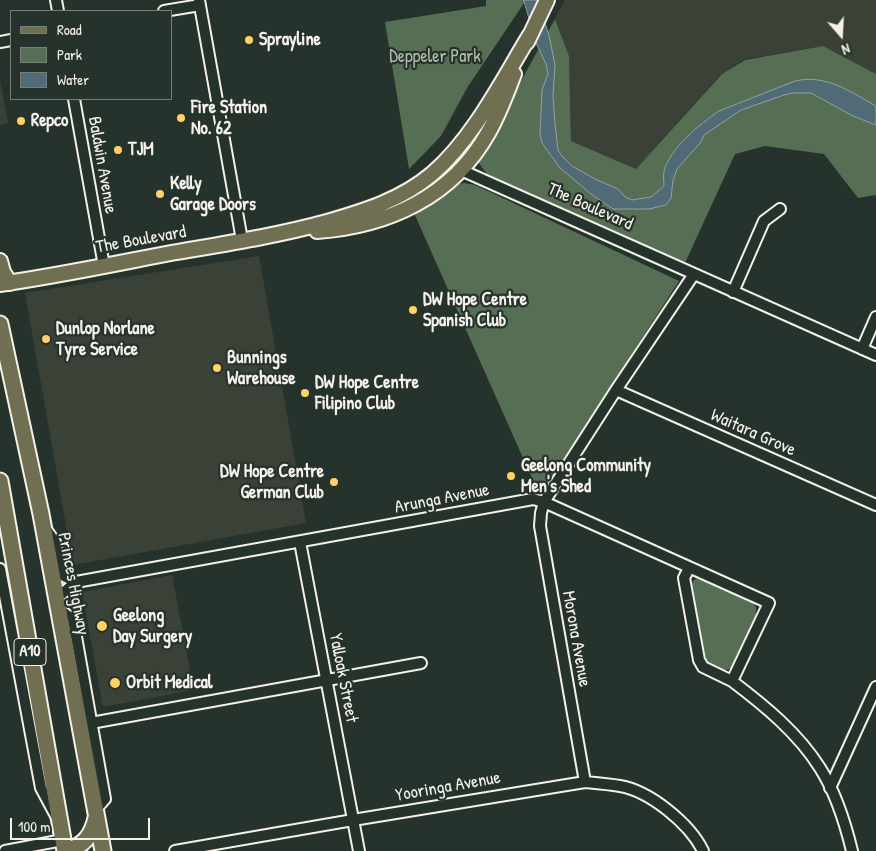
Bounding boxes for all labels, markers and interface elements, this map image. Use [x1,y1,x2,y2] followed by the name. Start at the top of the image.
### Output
[10,10,172,100] legend
[816,10,866,60] north arrow
[57,19,82,40] text: Road
[259,29,321,51] place label: Sprayline
[243,34,255,46] marker: Sprayline
[839,39,853,60] text: N
[57,44,82,65] text: Park
[389,46,481,68] park label: Deppeler Park
[57,69,89,90] text: Water
[191,97,267,140] place label: Fire Station No. 62
[31,110,68,132] place label: Repco
[175,112,187,124] marker: Fire Station No. 62
[15,115,27,127] marker: Repco
[83,115,121,215] street label: Baldwin Avenue
[128,139,154,161] place label: TJM
[112,144,124,156] marker: TJM
[170,173,256,215] place label: Kelly Garage Doors
[544,179,636,235] street label: The Boulevard
[154,188,166,200] marker: Kelly Garage Doors
[94,221,188,259] street label: The Boulevard
[423,289,527,332] place label: DW Hope Centre Spanish Club
[407,304,419,316] marker: DW Hope Centre Spanish Club
[56,318,155,360] place label: Dunlop Norlane Tyre Service
[40,333,52,345] marker: Dunlop Norlane Tyre Service
[227,347,295,389] place label: Bunnings Warehouse
[211,362,223,374] marker: Bunnings Warehouse
[315,372,419,414] place label: DW Hope Centre Filipino Club
[299,387,311,399] marker: DW Hope Centre Filipino Club
[707,405,799,461] street label: Waitara Grove
[521,455,651,498] place label: Geelong Community Men's Shed
[220,461,324,504] place label: DW Hope Centre German Club
[505,470,517,482] marker: Geelong Community Men's Shed
[328,476,340,488] marker: DW Hope Centre German Club
[393,479,491,519] street label: Arunga Avenue
[52,531,94,637] street label: Princes Highway
[557,589,595,689] street label: Morona Avenue
[113,605,192,648] place label: Geelong Day Surgery
[95,619,109,633] marker: Geelong Day Surgery
[324,631,362,725] street label: Yalloak Street
[14,638,46,666] road number: A10
[126,672,212,694] place label: Orbit Medical
[108,676,122,690] marker: Orbit Medical
[394,767,502,807] street label: Yooringa Avenue
[12,808,152,840] scale bar
[18,816,51,837] text: 100 m

